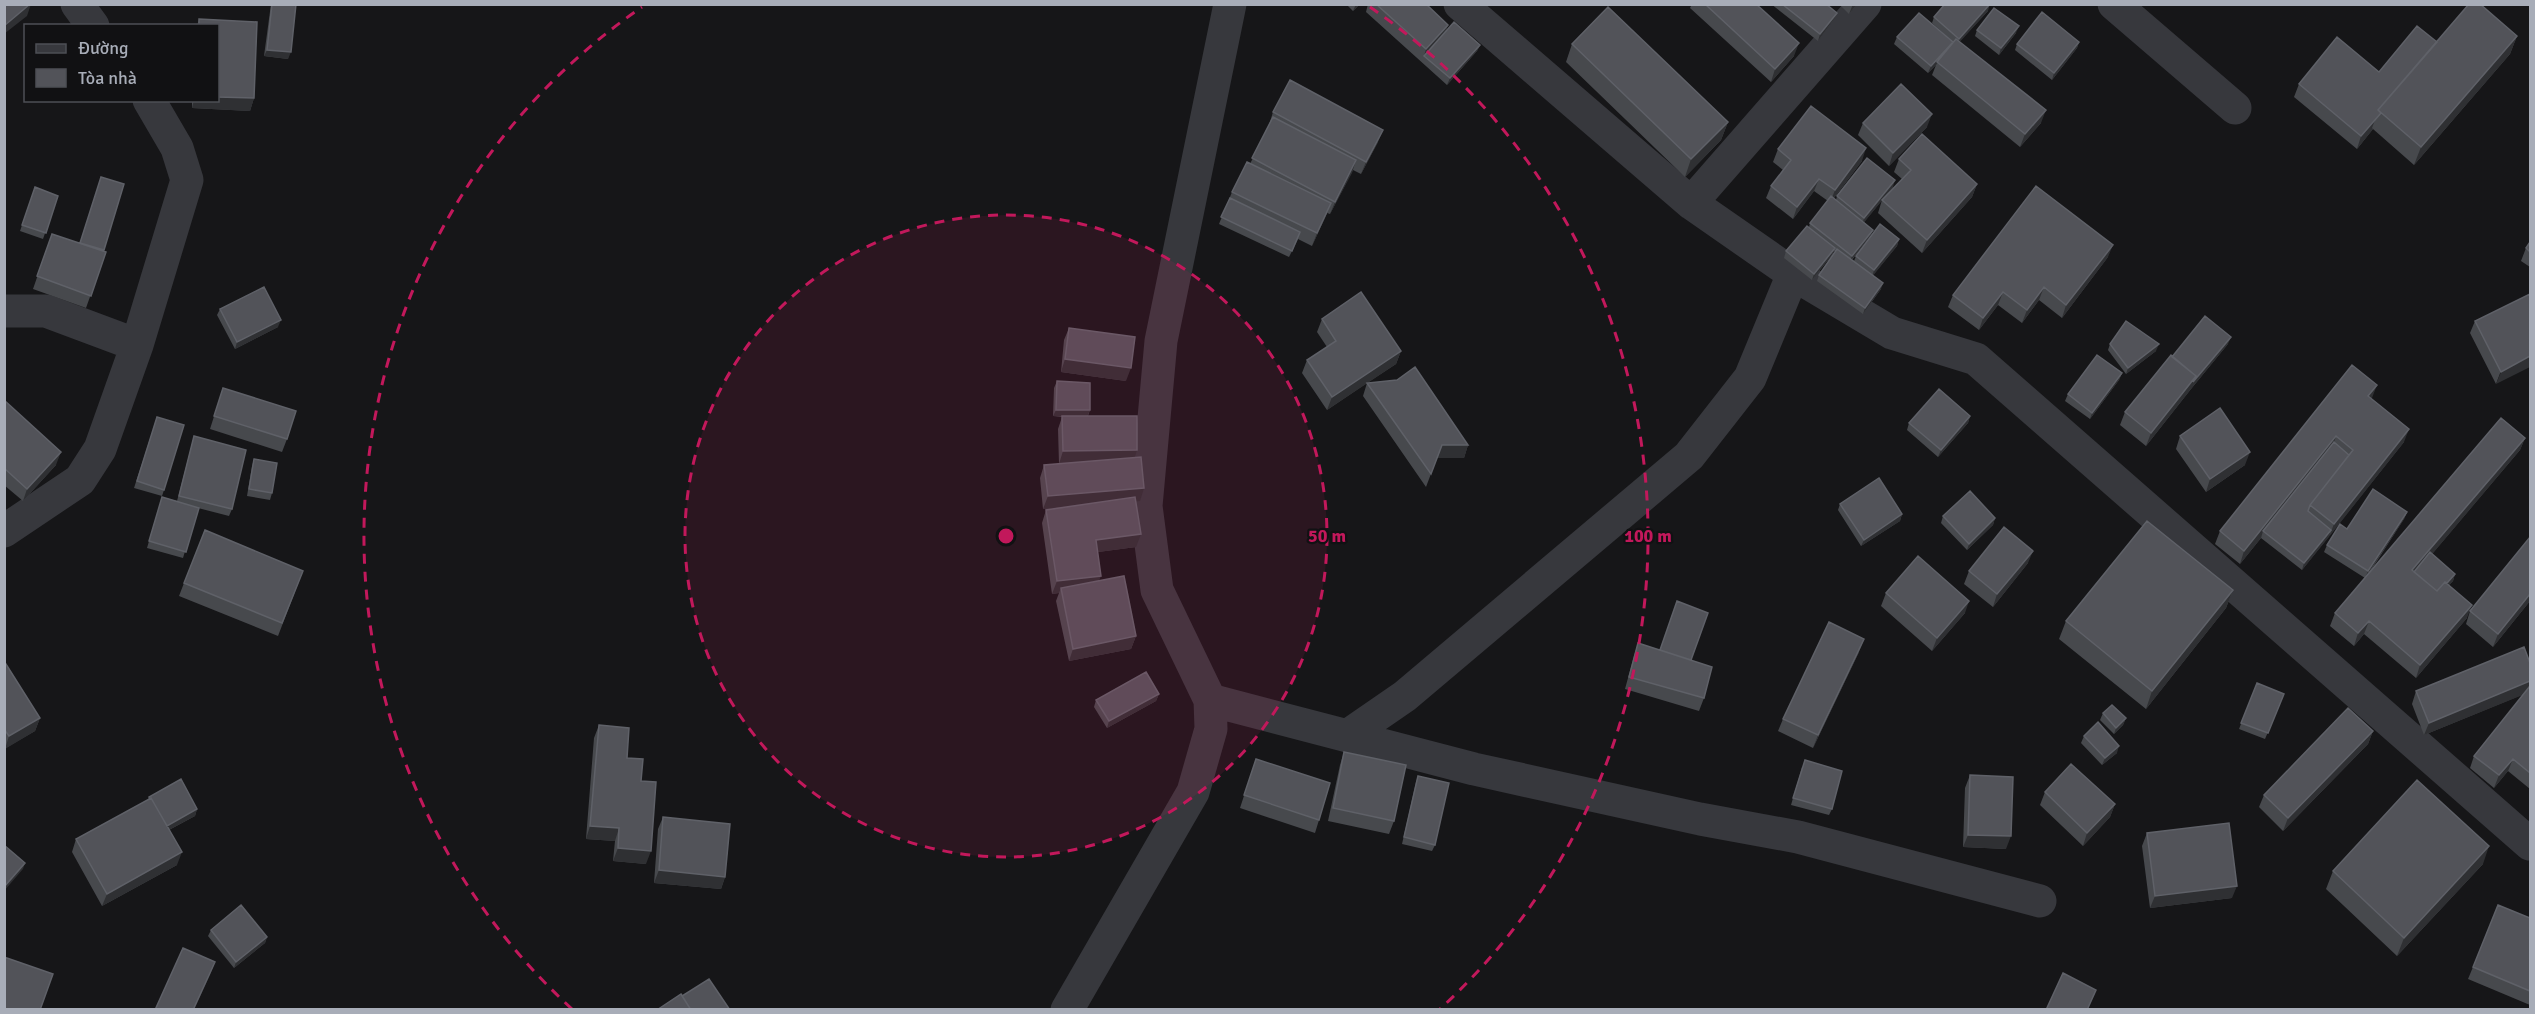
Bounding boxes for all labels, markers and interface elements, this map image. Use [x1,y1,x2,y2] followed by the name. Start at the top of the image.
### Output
[24,24,219,102] legend
[78,37,129,59] text: Đường
[78,67,137,89] text: Tòa nhà
[1308,525,1346,547] text: 50 m
[1624,525,1672,547] text: 100 m
[996,526,1016,546] centre of rings

